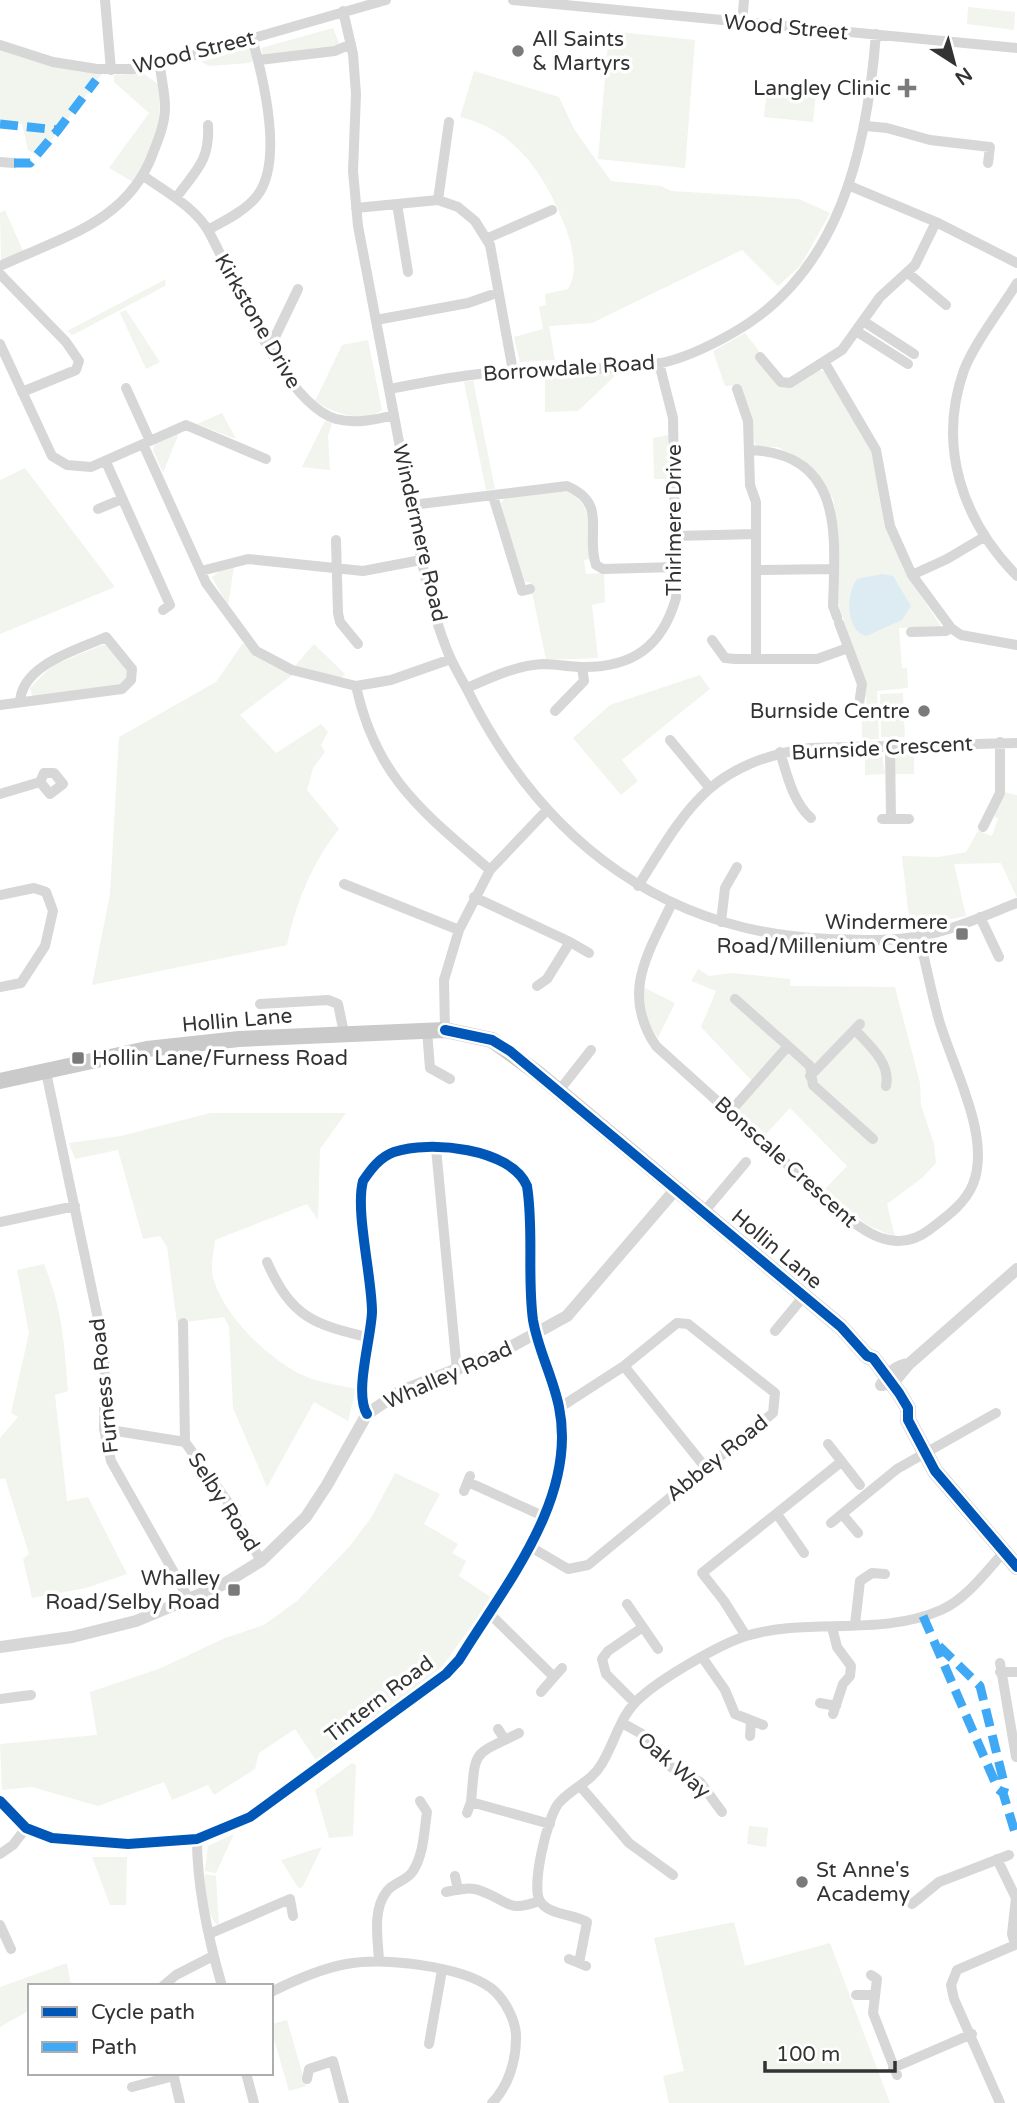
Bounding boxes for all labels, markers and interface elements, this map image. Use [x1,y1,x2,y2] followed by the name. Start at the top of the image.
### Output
[723,10,849,45] street label: Wood Street
[131,25,258,80] street label: Wood Street
[532,27,630,76] place label: All Saints & Martyrs
[919,28,989,98] north arrow
[510,43,526,59] marker: All Saints & Martyrs
[951,63,976,89] text: N
[753,76,891,101] place label: Langley Clinic
[897,78,917,98] marker: Langley Clinic
[209,250,306,393] street label: Kirkstone Drive
[482,350,656,387] street label: Borrowdale Road
[387,442,452,624] street label: Windermere Road
[662,444,687,596] street label: Thirlmere Drive
[750,699,910,724] place label: Burnside Centre
[916,703,932,719] marker: Burnside Centre
[791,731,973,766] street label: Burnside Crescent
[716,910,948,959] place label: Windermere Road/Millenium Centre
[954,926,970,942] marker: Windermere Road/Millenium Centre
[181,1003,293,1038] street label: Hollin Lane
[92,1046,348,1071] place label: Hollin Lane/Furness Road
[70,1050,86,1066] marker: Hollin Lane/Furness Road
[709,1092,862,1233] street label: Bonscale Crescent
[726,1204,827,1295] street label: Hollin Lane
[85,1317,124,1455] street label: Furness Road
[380,1336,516,1415] street label: Whalley Road
[662,1410,773,1507] street label: Abbey Road
[182,1448,265,1556] street label: Selby Road
[45,1566,220,1615] place label: Whalley Road/Selby Road
[226,1582,242,1598] marker: Whalley Road/Selby Road
[320,1651,438,1748] street label: Tintern Road
[632,1727,715,1804] street label: Oak Way
[816,1858,910,1907] place label: St Anne's Academy
[794,1874,810,1890] marker: St Anne's Academy
[28,1984,273,2075] legend
[91,2000,195,2025] text: Cycle path
[765,2030,894,2074] scale bar
[91,2035,137,2060] text: Path
[776,2042,840,2067] text: 100 m

